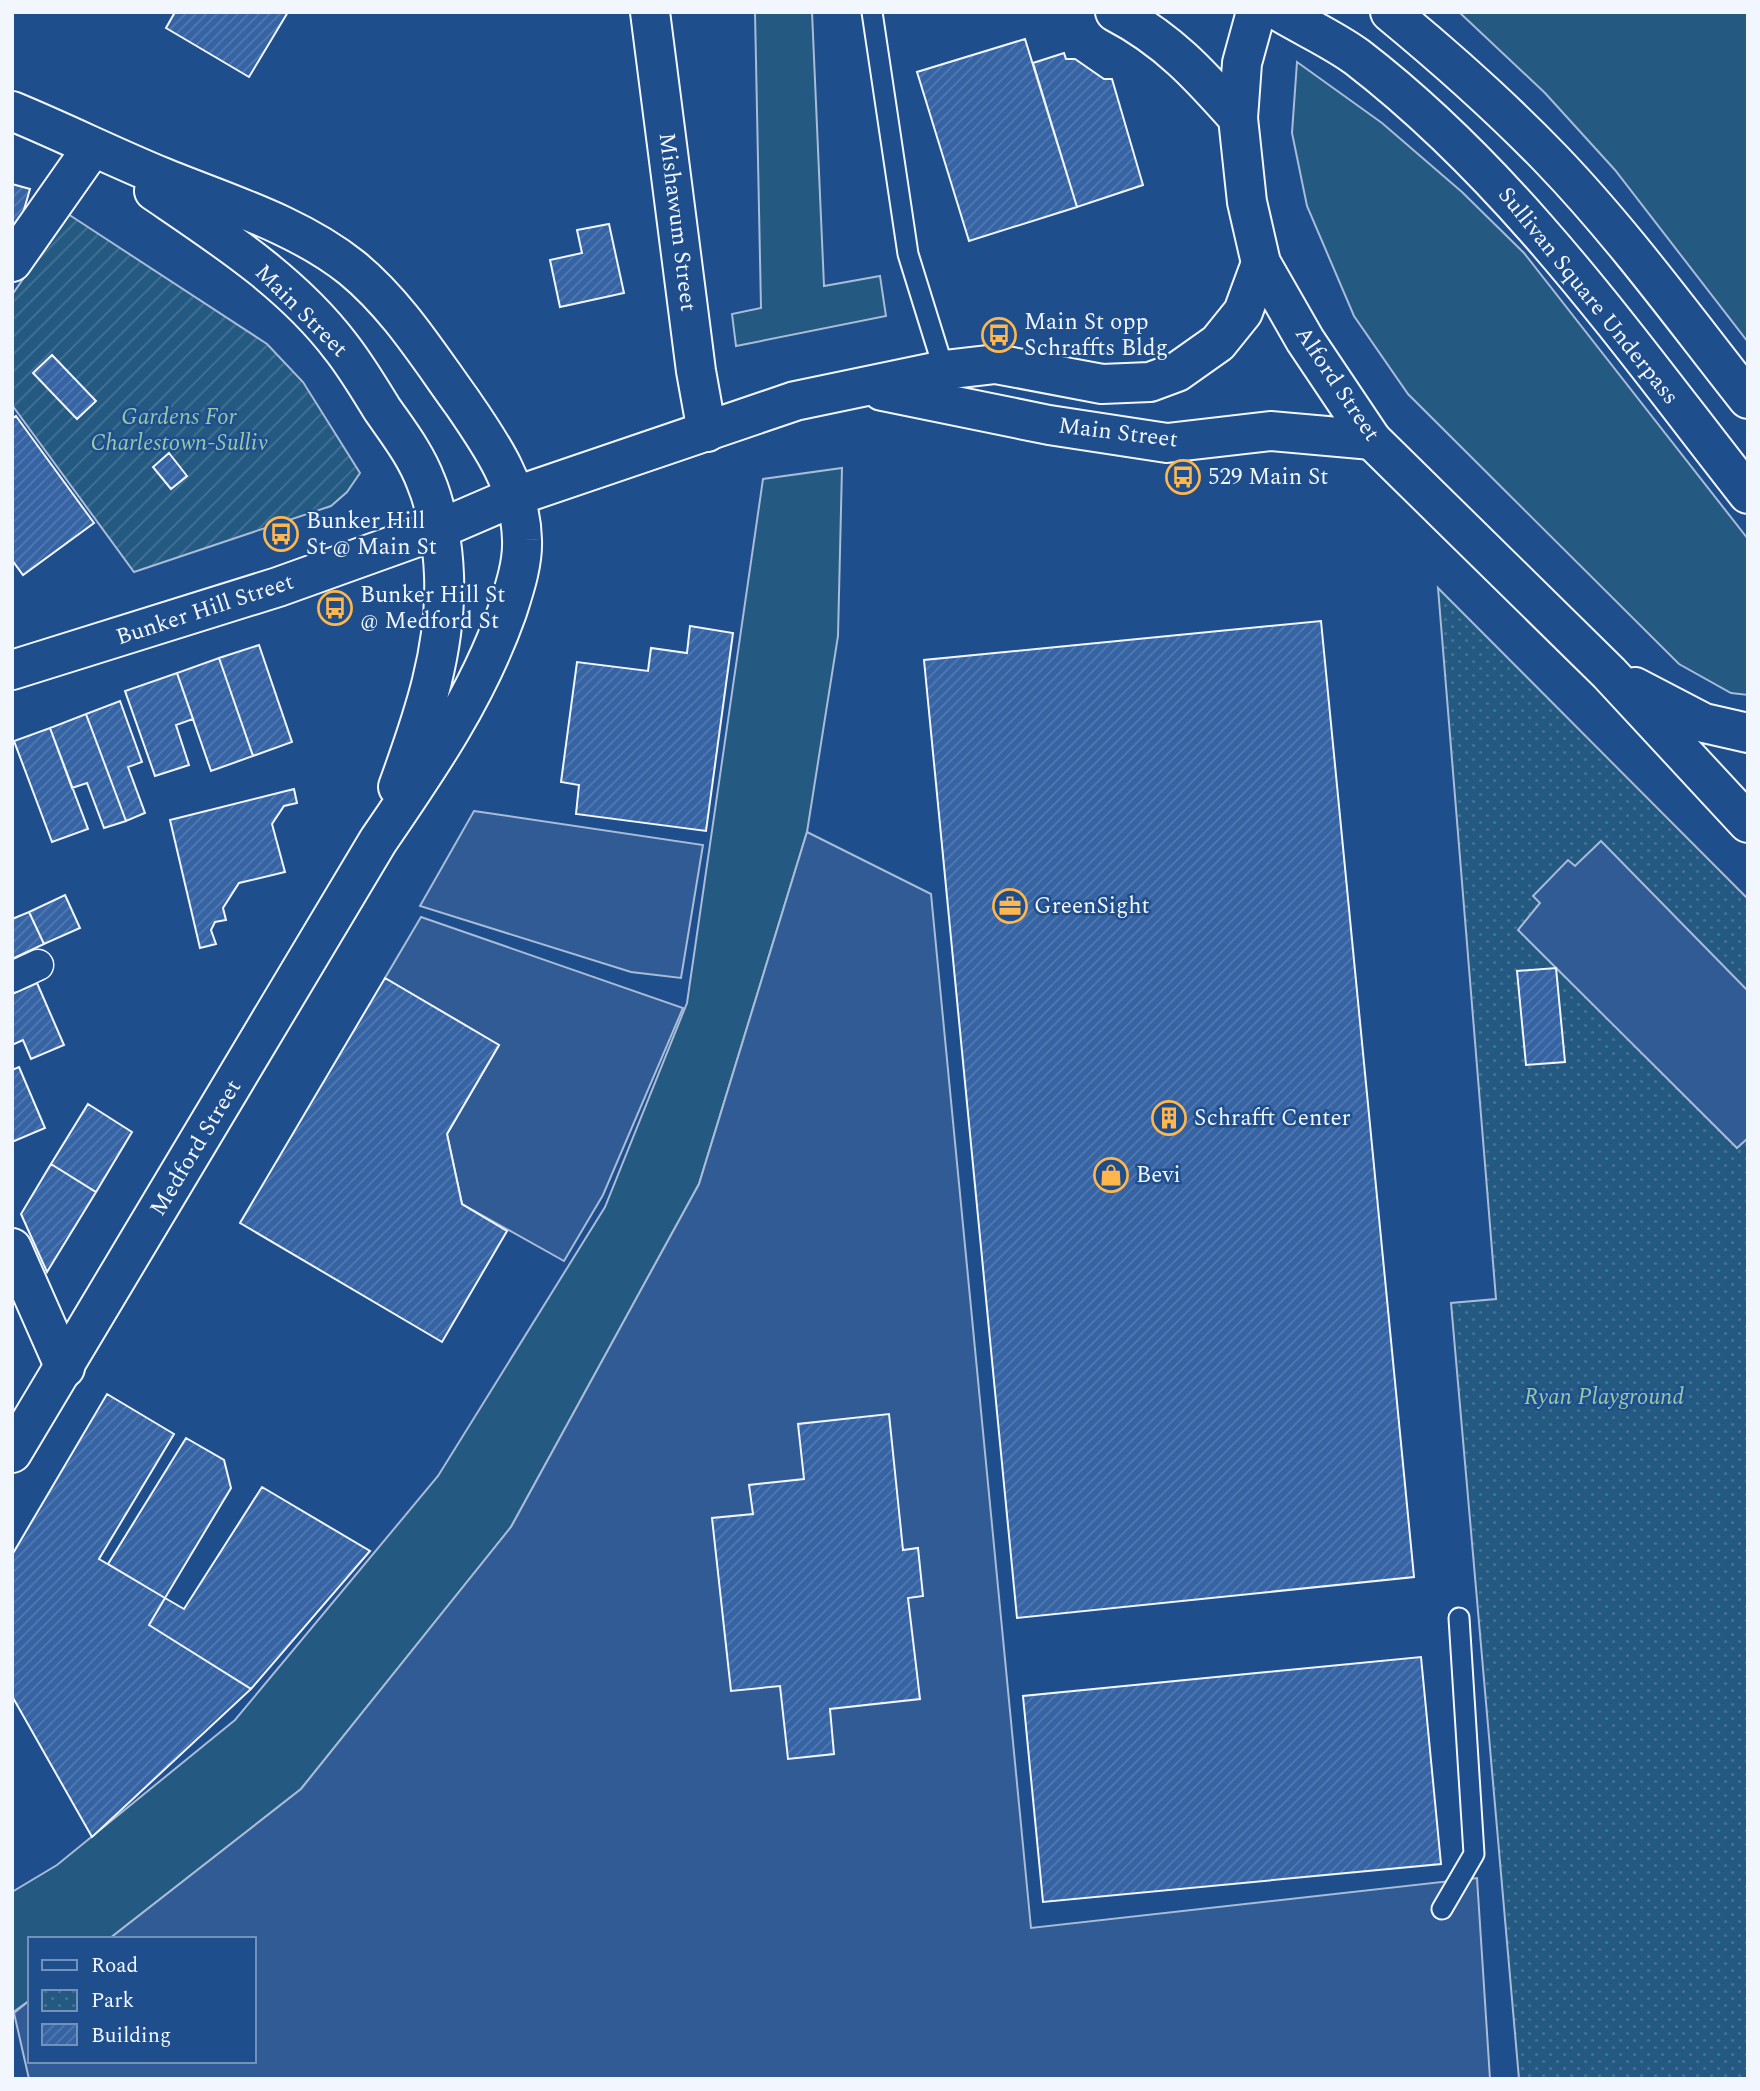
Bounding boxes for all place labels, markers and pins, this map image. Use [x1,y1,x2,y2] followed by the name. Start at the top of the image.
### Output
[1024,305,1168,366] place label: Main St opp Schraffts Bldg
[980,316,1018,354] bus stop icon: Main St opp Schraffts Bldg
[1164,458,1202,496] bus stop icon: 529 Main St
[1208,460,1328,495] place label: 529 Main St
[306,504,437,565] place label: Bunker Hill St @ Main St
[262,515,300,553] bus stop icon: Bunker Hill St @ Main St
[360,578,506,639] place label: Bunker Hill St @ Medford St
[316,589,354,627] bus stop icon: Bunker Hill St @ Medford St
[991,887,1029,925] office icon: GreenSight
[1034,889,1150,924] place label: GreenSight
[1150,1099,1188,1137] building icon: Schrafft Center
[1194,1101,1351,1136] place label: Schrafft Center
[1092,1156,1130,1194] shop icon: Bevi
[1136,1158,1181,1193] place label: Bevi

